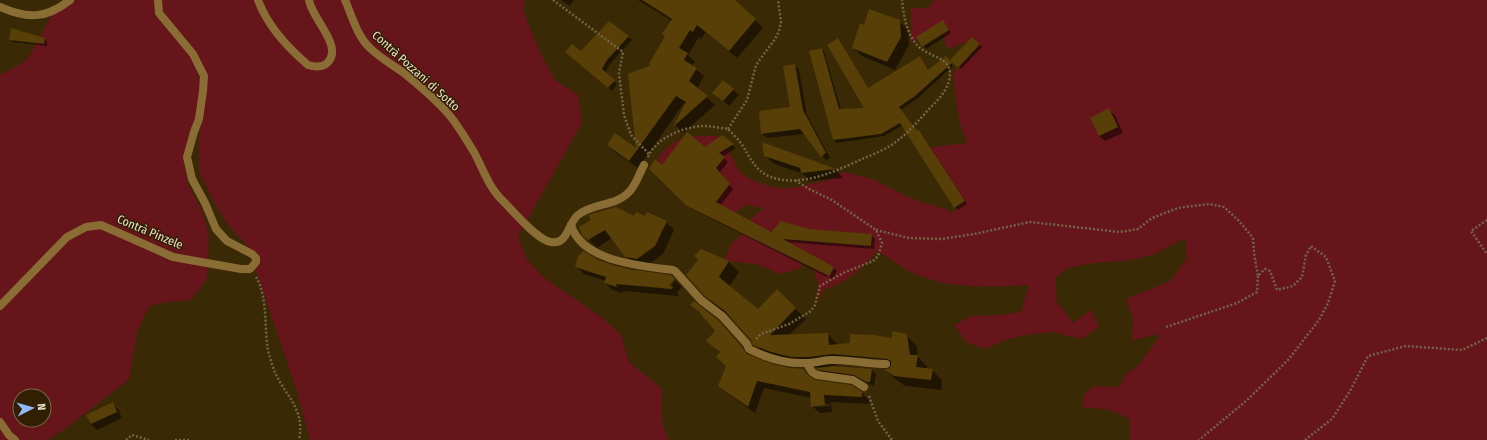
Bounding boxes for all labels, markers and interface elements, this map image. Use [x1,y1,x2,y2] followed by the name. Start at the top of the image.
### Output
[369,28,463,114] street label: Contrà Pozzani di Sotto
[115,212,185,252] street label: Contrà Pinzele
[12,388,52,428] north arrow
[35,403,48,411] text: N

